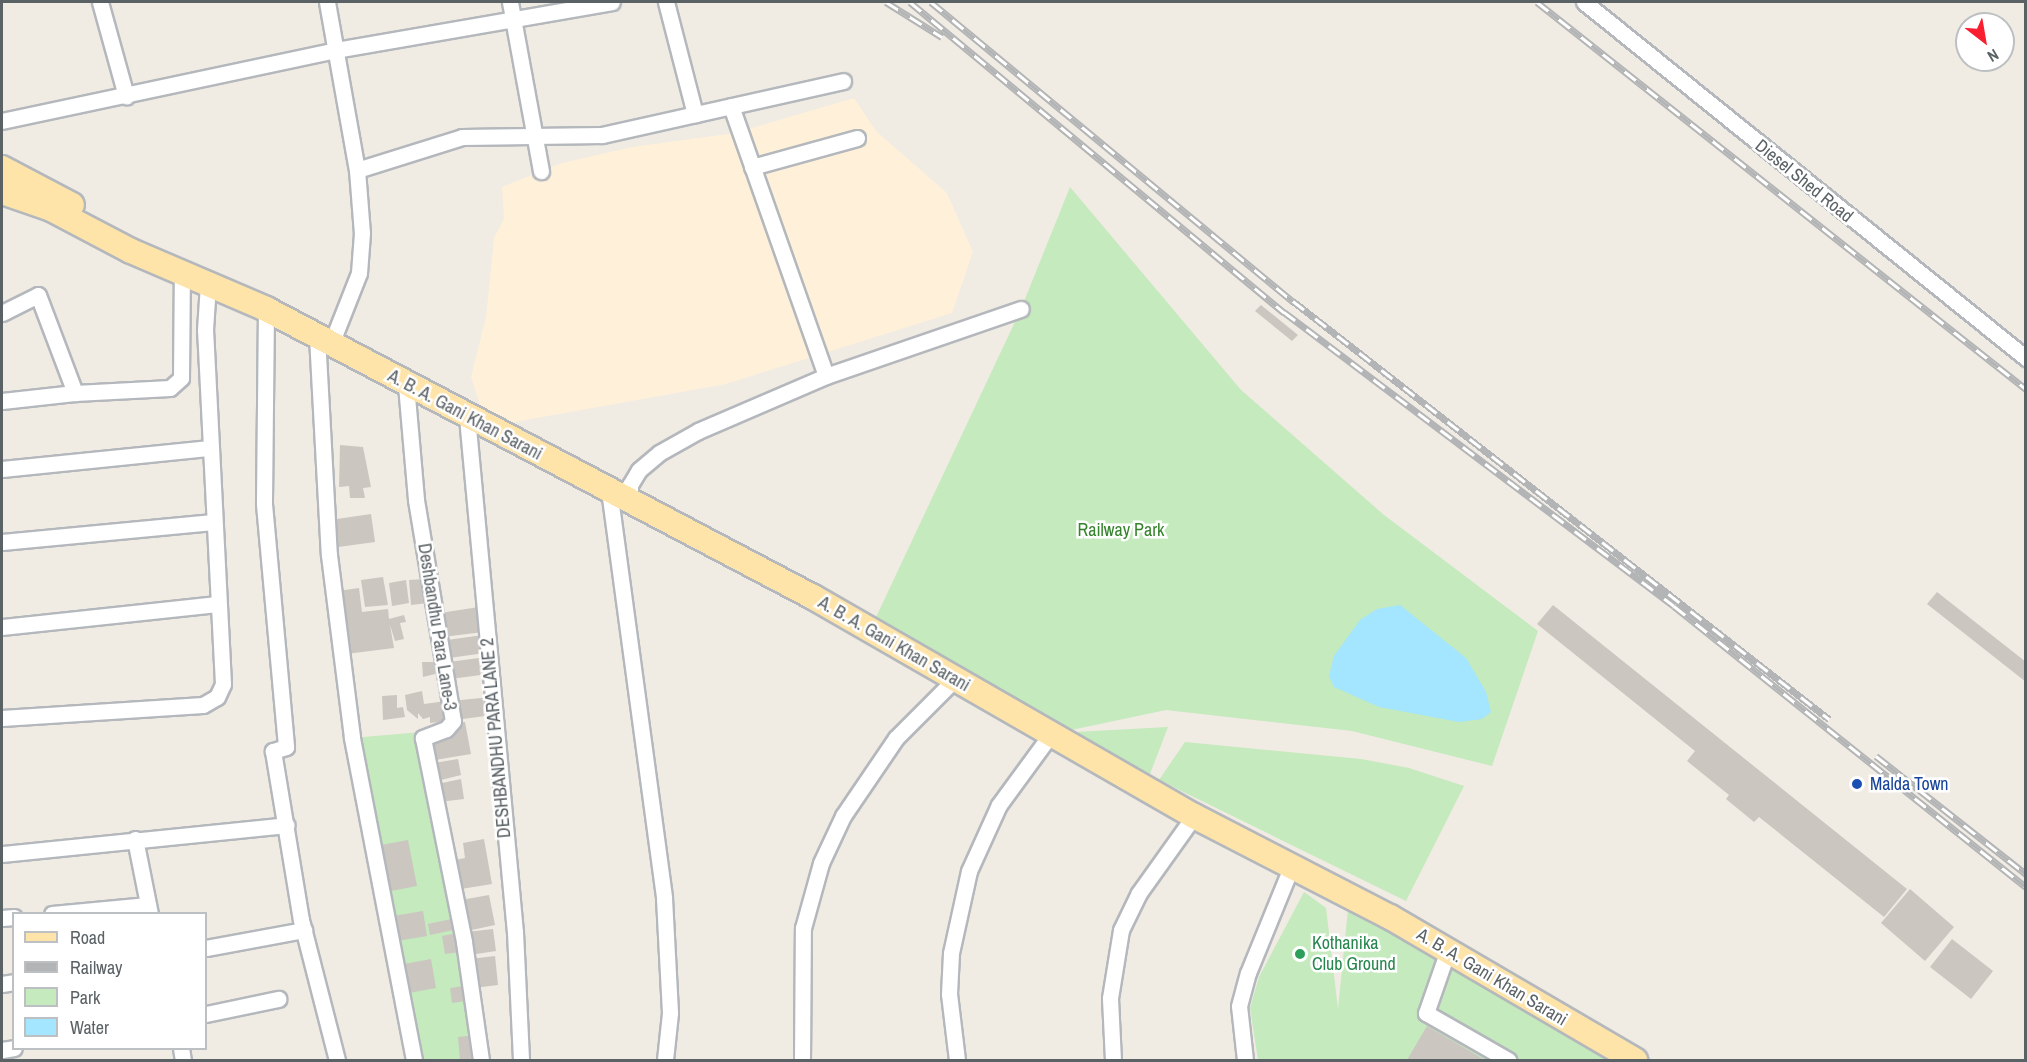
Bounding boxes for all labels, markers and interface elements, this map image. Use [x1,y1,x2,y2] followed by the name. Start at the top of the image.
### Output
[1955,12,2015,72] north arrow
[1984,44,2003,68] text: N
[1751,135,1857,227] street label: Diesel Shed Road
[384,365,546,465] street label: A. B. A. Gani Khan Sarani
[1078,519,1164,541] park label: Railway Park
[413,542,461,712] street label: Deshbandhu Para Lane-3
[814,592,974,696] street label: A. B. A. Gani Khan Sarani
[476,637,516,839] street label: DESHBANDHU PARA LANE 2
[1870,773,1949,795] place label: Malda Town
[1848,775,1866,793] marker: Malda Town
[12,912,207,1050] legend
[1413,923,1571,1031] street label: A. B. A. Gani Khan Sarani
[70,925,105,950] text: Road
[1312,933,1396,976] place label: Kothanika Club Ground
[1293,947,1307,961] marker: Kothanika Club Ground
[70,955,123,980] text: Railway
[70,985,100,1010] text: Park
[70,1015,109,1040] text: Water

